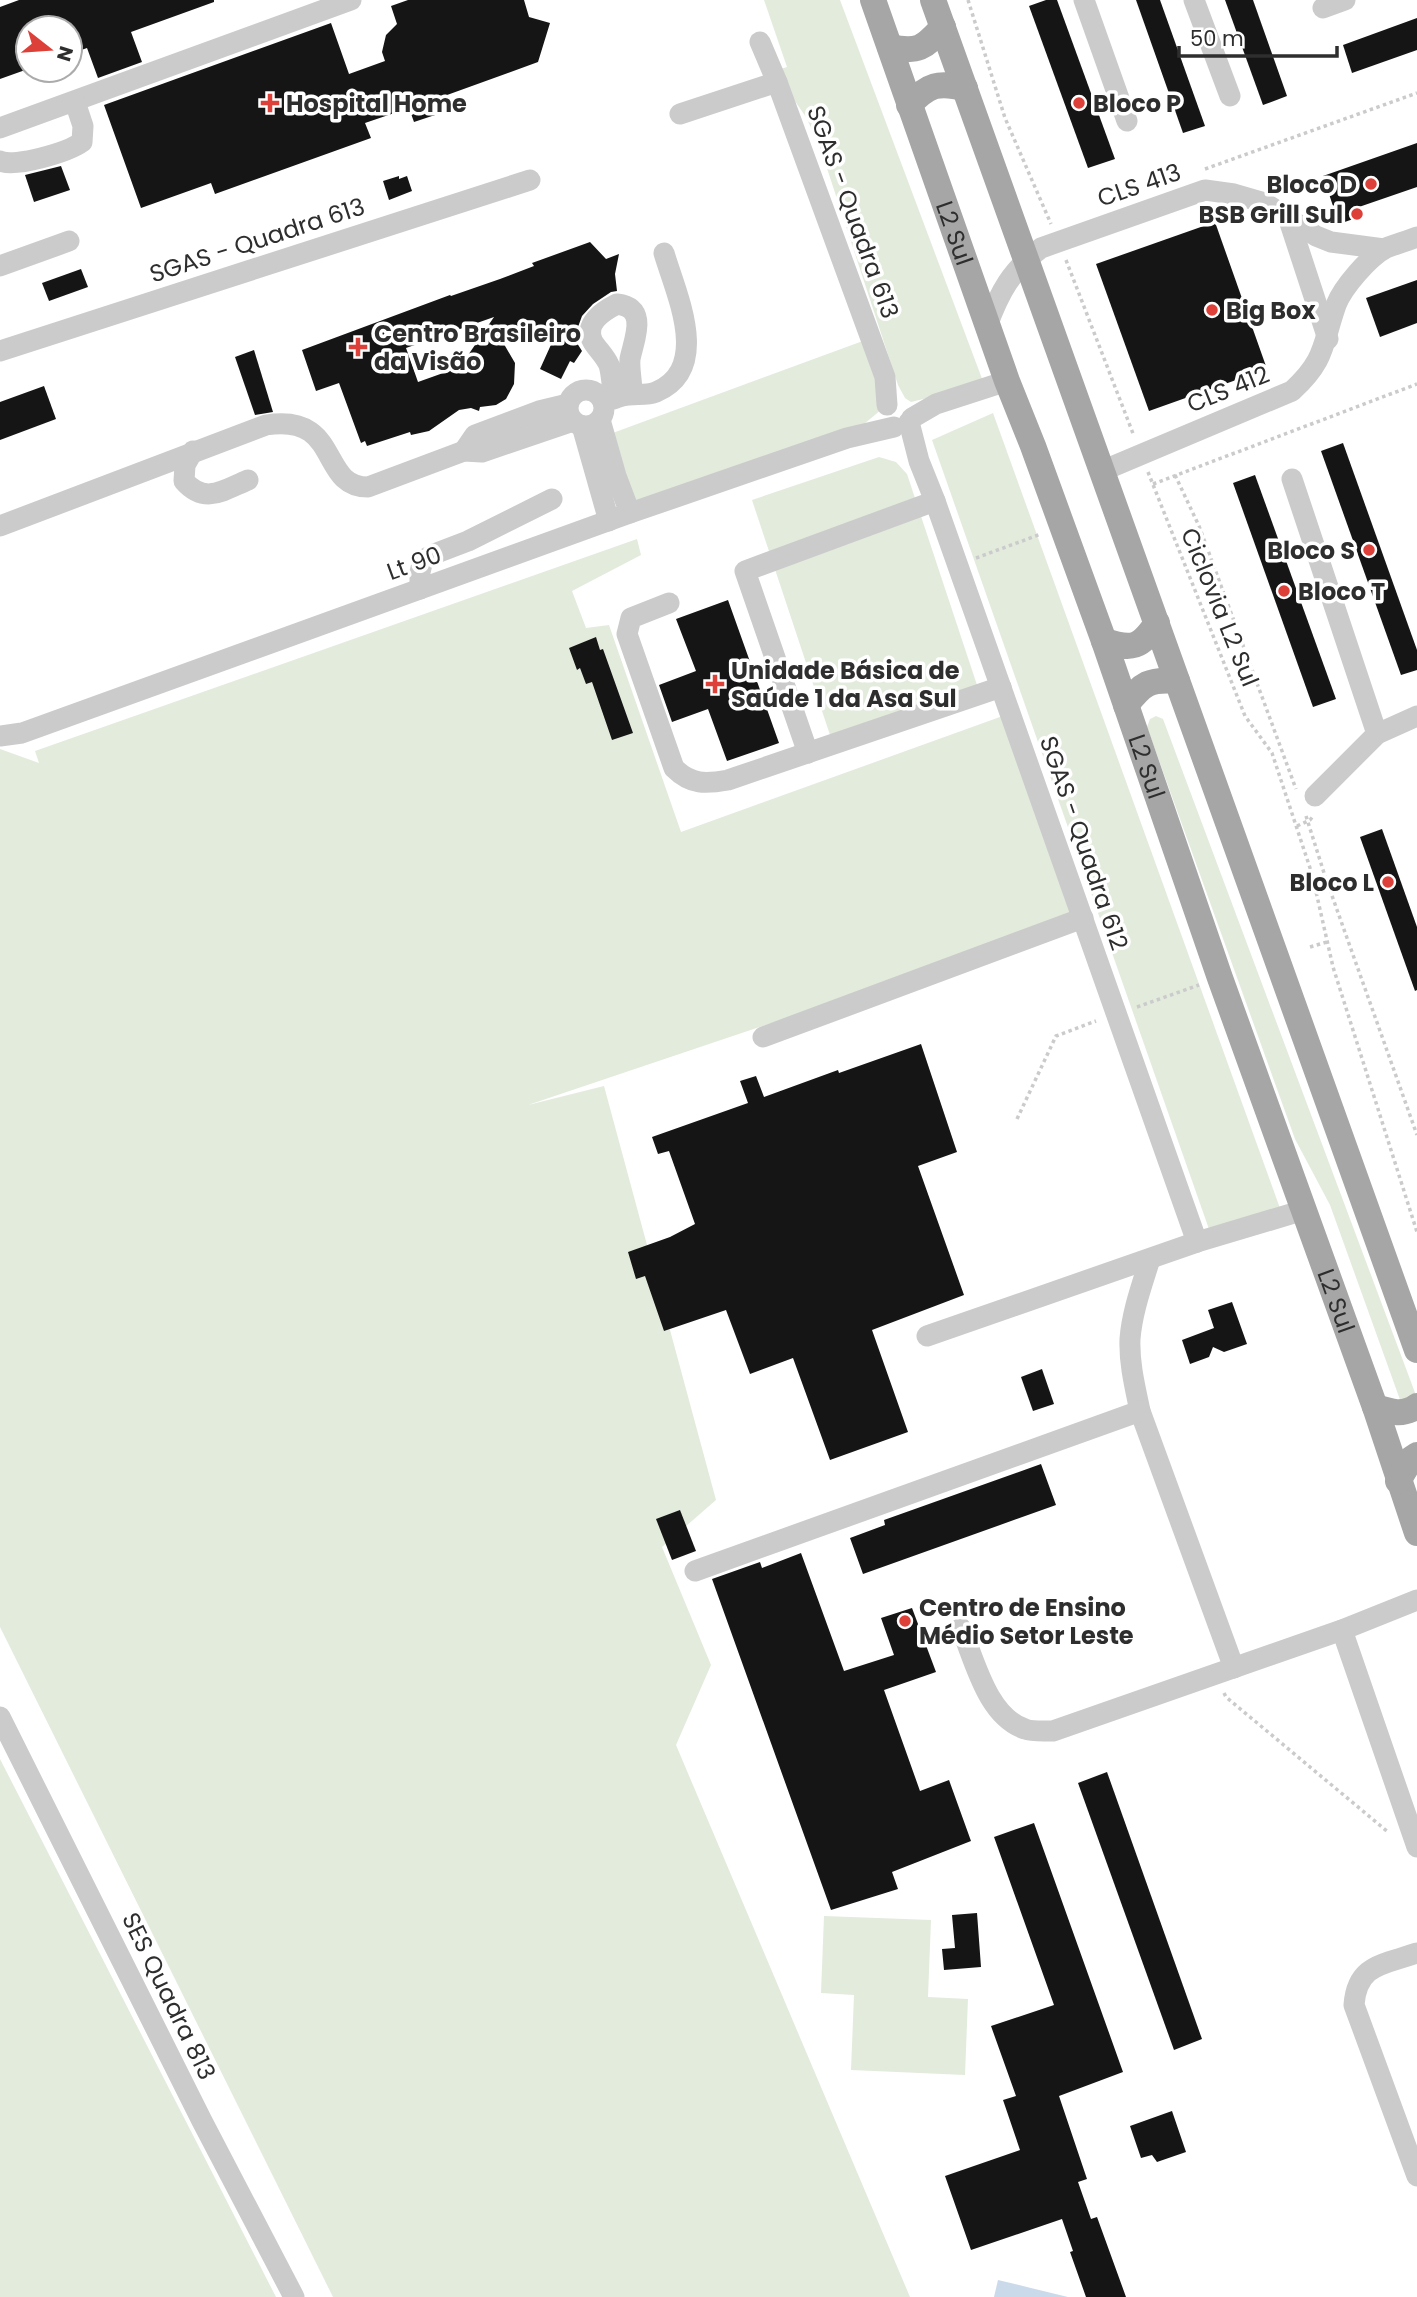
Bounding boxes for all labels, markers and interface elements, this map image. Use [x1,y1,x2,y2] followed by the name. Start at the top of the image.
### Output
[14,14,84,84] north arrow
[1179,14,1336,58] scale bar
[1190,24,1244,53] text: 50 m
[50,43,80,65] text: N
[286,87,467,120] place label: Hospital Home
[1093,87,1181,120] place label: Bloco P
[260,93,280,113] marker: Hospital Home
[1071,95,1087,111] marker: Bloco P
[799,101,907,323] street label: SGAS - Quadra 613
[1093,155,1185,215] street label: CLS 413
[1266,168,1357,201] place label: Bloco D
[1363,176,1379,192] marker: Bloco D
[145,190,369,290] street label: SGAS - Quadra 613
[928,196,981,270] street label: L2 Sul
[1199,198,1343,231] place label: BSB Grill Sul
[1349,206,1365,222] marker: BSB Grill Sul
[1226,294,1316,327] place label: Big Box
[1204,302,1220,318] marker: Big Box
[374,317,581,378] place label: Centro Brasileiro da Visão
[348,337,368,357] marker: Centro Brasileiro da Visão
[1182,358,1274,420] street label: CLS 412
[1173,523,1267,691] street label: Ciclovia L2 Sul
[1267,534,1355,567] place label: Bloco S
[382,538,446,588] street label: Lt 90
[1361,542,1377,558] marker: Bloco S
[1298,575,1385,608] place label: Bloco T
[1276,583,1292,599] marker: Bloco T
[731,654,960,715] place label: Unidade Básica de Saúde 1 da Asa Sul
[705,674,725,694] marker: Unidade Básica de Saúde 1 da Asa Sul
[1121,730,1173,803] street label: L2 Sul
[1032,732,1136,954] street label: SGAS - Quadra 612
[1289,866,1374,899] place label: Bloco L
[1380,874,1396,890] marker: Bloco L
[1310,1264,1363,1337] street label: L2 Sul
[919,1591,1134,1652] place label: Centro de Ensino Médio Setor Leste
[897,1613,913,1629] marker: Centro de Ensino Médio Setor Leste
[114,1907,224,2085] street label: SES Quadra 813

